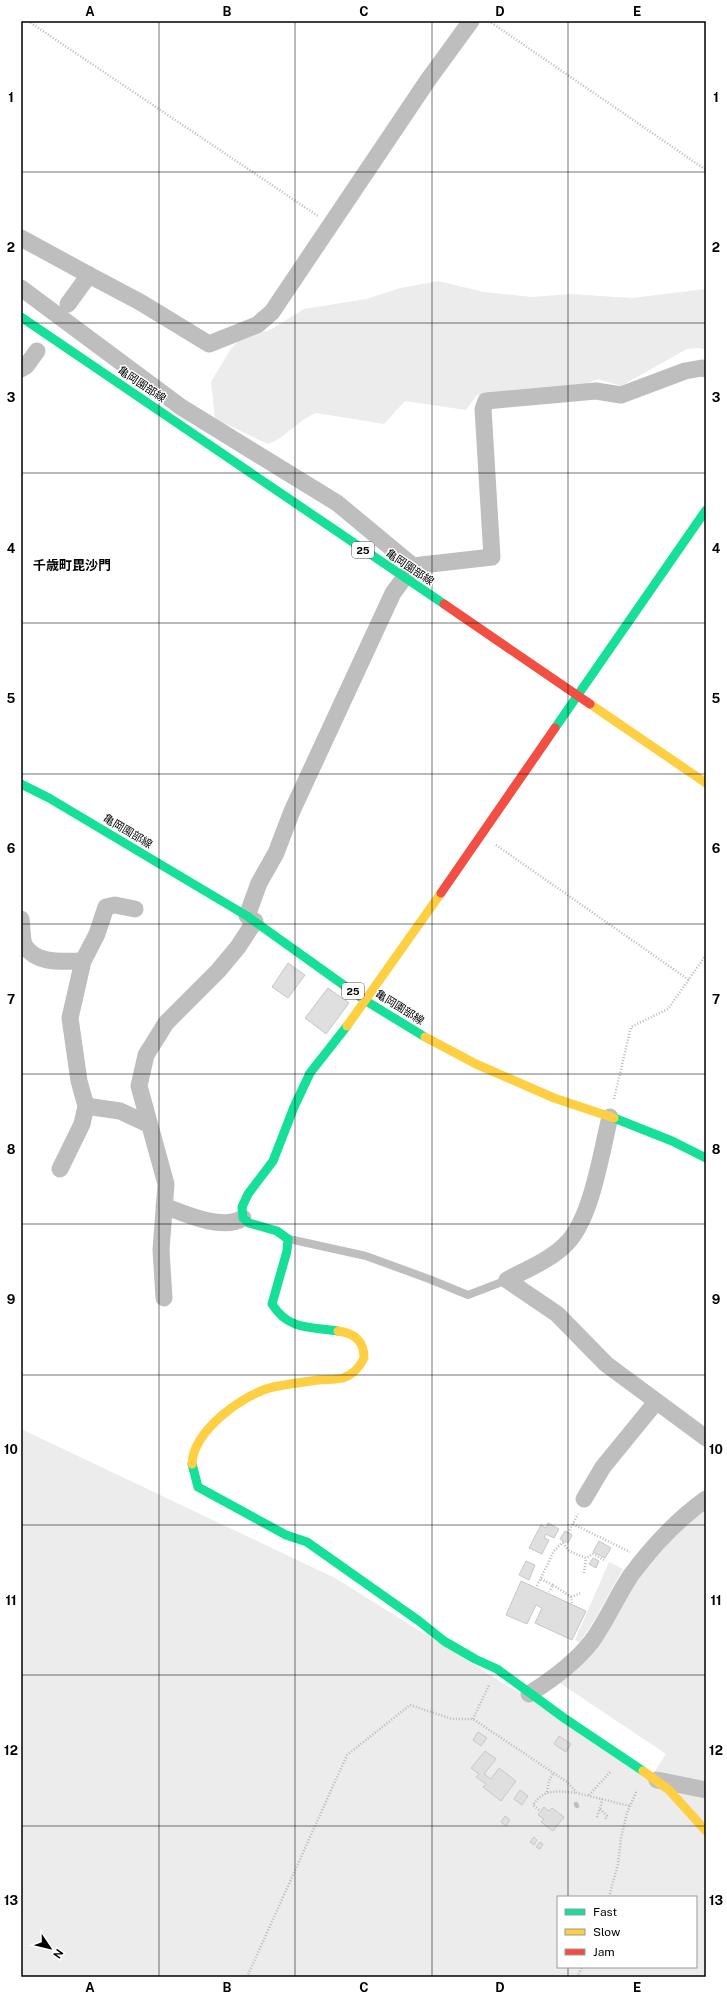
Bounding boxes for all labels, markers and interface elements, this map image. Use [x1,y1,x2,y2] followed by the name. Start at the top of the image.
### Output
[85,4,95,19] text: A
[223,4,232,19] text: B
[359,4,369,19] text: C
[495,4,505,19] text: D
[633,4,641,19] text: E
[8,90,14,105] text: 1
[713,90,719,105] text: 1
[7,240,15,255] text: 2
[712,240,720,255] text: 2
[116,364,168,404] street label: 亀岡園部線
[7,390,16,405] text: 3
[712,390,721,405] text: 3
[7,541,16,556] text: 4
[712,541,721,556] text: 4
[352,542,374,558] road number: 25
[384,547,436,587] street label: 亀岡園部線
[33,558,111,573] district label: 千歳町毘沙門
[7,691,16,706] text: 5
[712,691,721,706] text: 5
[101,812,155,850] street label: 亀岡園部線
[7,841,16,856] text: 6
[712,841,721,856] text: 6
[342,983,364,999] road number: 25
[373,987,427,1027] street label: 亀岡園部線
[7,992,15,1007] text: 7
[712,992,720,1007] text: 7
[7,1142,16,1157] text: 8
[712,1142,721,1157] text: 8
[7,1292,15,1307] text: 9
[712,1292,720,1307] text: 9
[4,1442,18,1457] text: 10
[709,1442,723,1457] text: 10
[5,1593,17,1608] text: 11
[710,1593,722,1608] text: 11
[4,1743,18,1758] text: 12
[709,1743,723,1758] text: 12
[4,1893,18,1908] text: 13
[709,1893,723,1908] text: 13
[557,1896,697,1968] legend
[593,1905,618,1919] text: Fast
[593,1925,621,1939] text: Slow
[30,1928,70,1968] north arrow
[593,1945,615,1959] text: Jam
[51,1947,66,1961] text: N
[85,1980,95,1995] text: A
[223,1980,232,1995] text: B
[359,1980,369,1995] text: C
[495,1980,505,1995] text: D
[633,1980,641,1995] text: E

